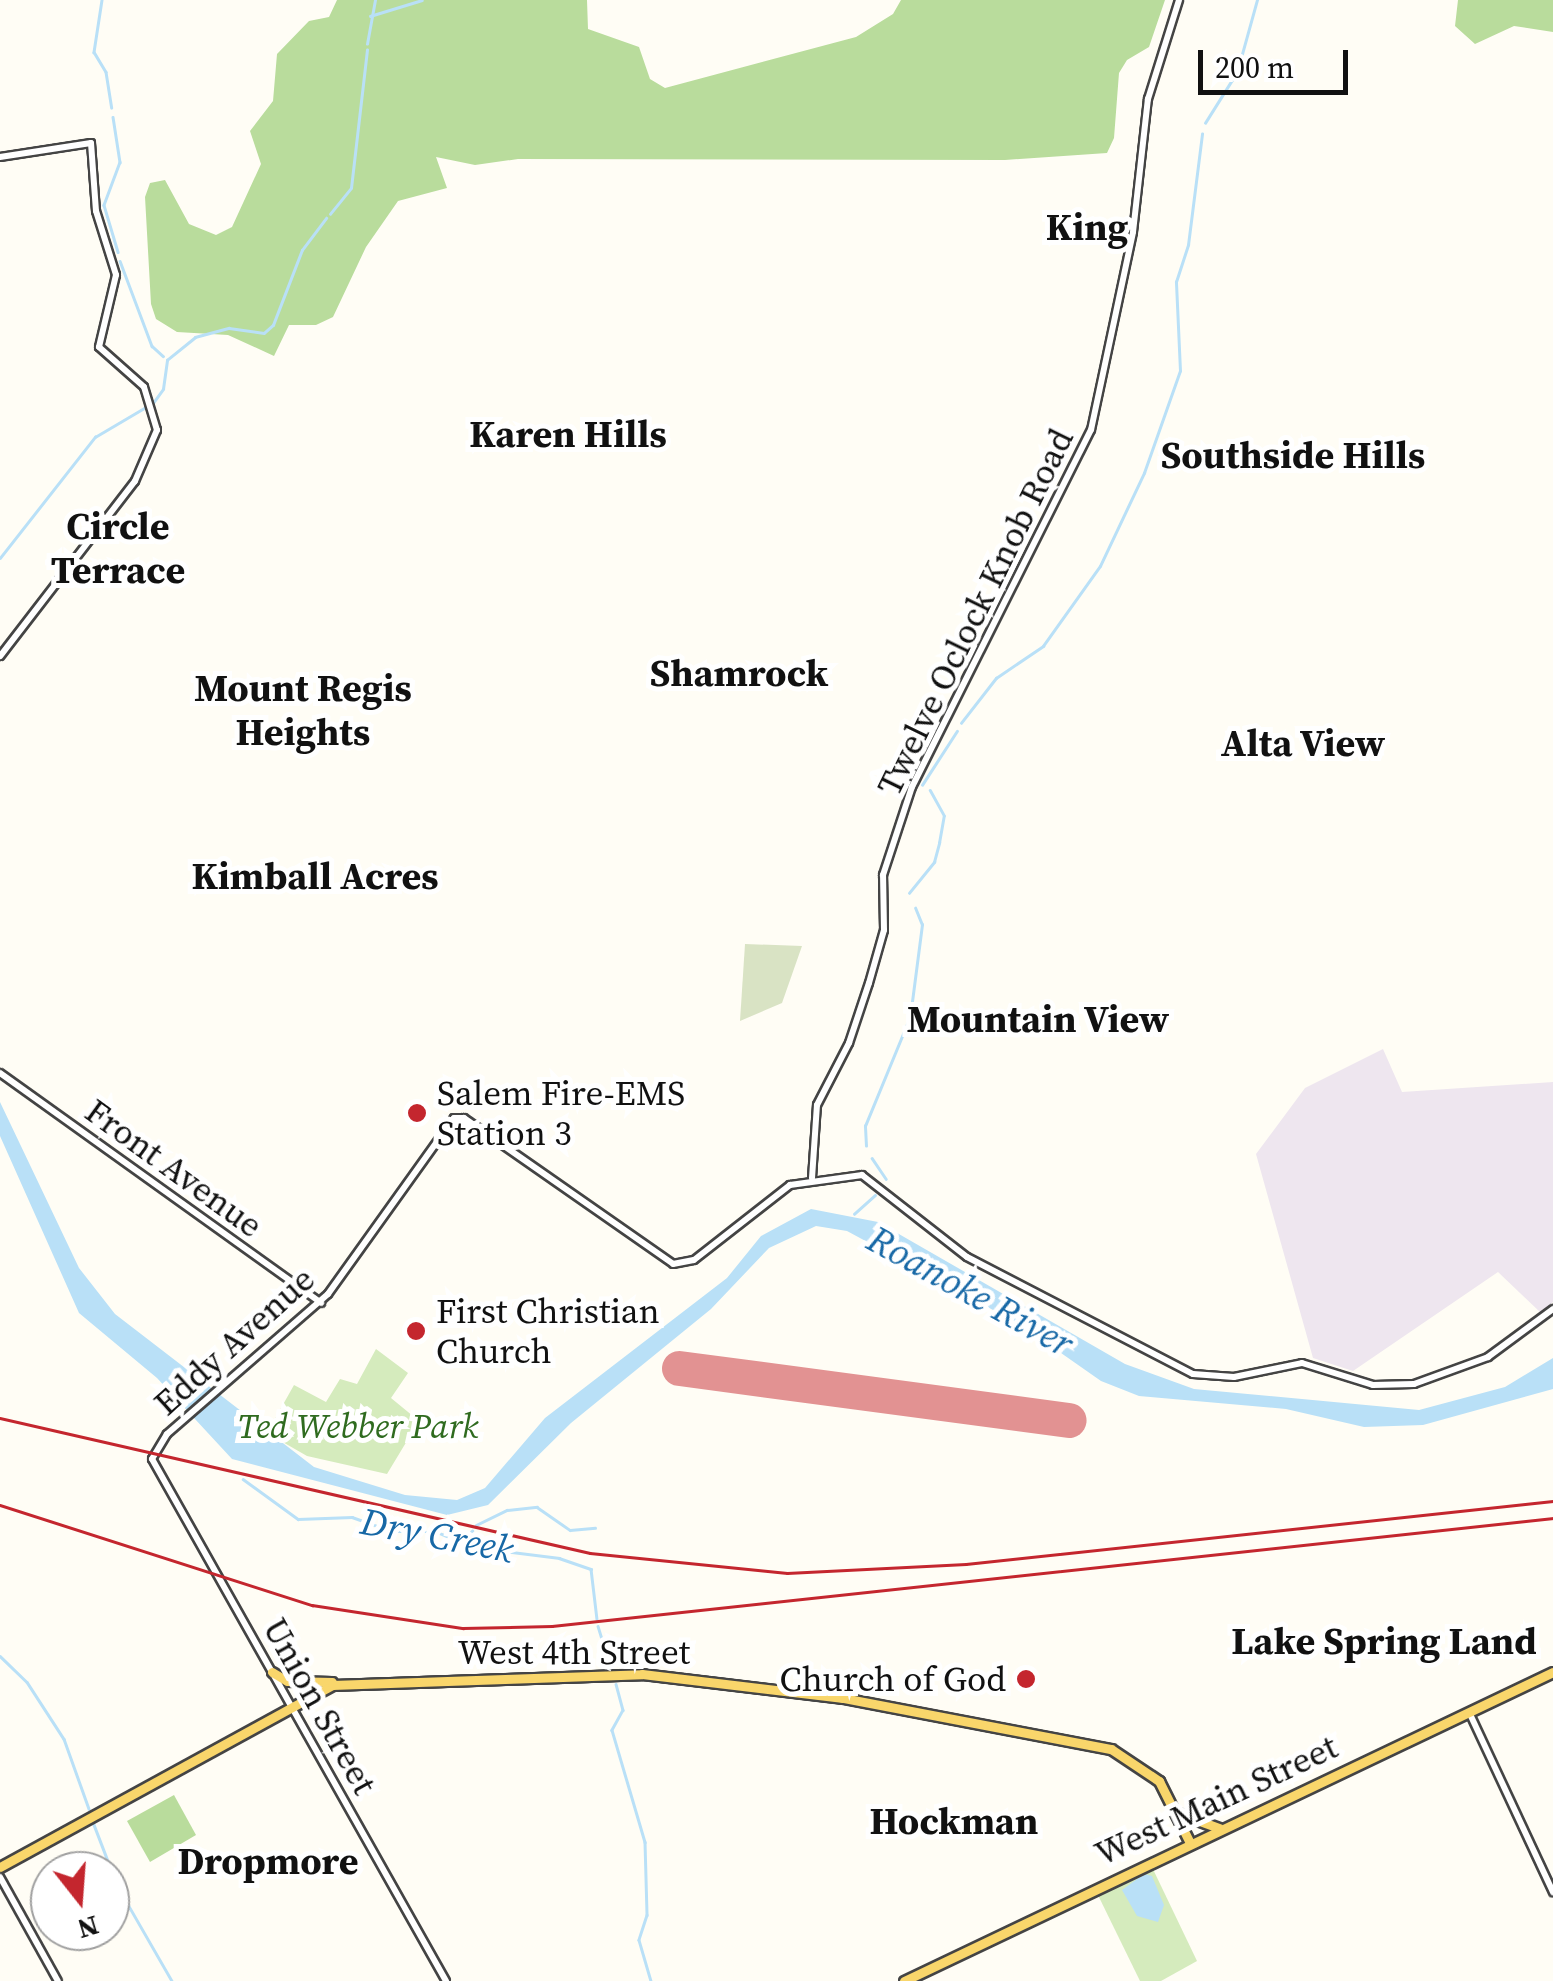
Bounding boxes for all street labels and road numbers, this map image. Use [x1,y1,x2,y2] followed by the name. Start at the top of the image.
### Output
[868,422,1082,802] street label: Twelve Oclock Knob Road
[77,1090,271,1246] street label: Front Avenue
[145,1258,323,1424] street label: Eddy Avenue
[254,1611,386,1801] street label: Union Street
[458,1631,690,1673] street label: West 4th Street
[1088,1725,1344,1875] street label: West Main Street

